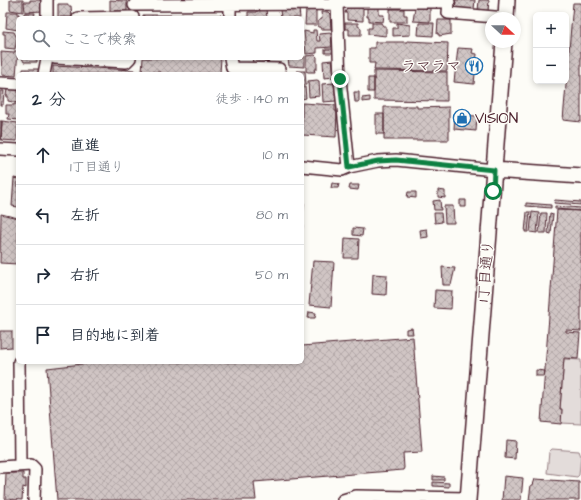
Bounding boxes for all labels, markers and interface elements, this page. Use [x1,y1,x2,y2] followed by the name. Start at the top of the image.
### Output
[485,12,521,48] north arrow
[533,12,569,84] map controls
[533,12,569,48] button: +
[16,16,304,60] search box
[30,27,52,49] icon: search
[62,29,137,50] text: ここで検索
[533,48,569,84] button: −
[401,56,461,77] place label: ラマラマ
[464,56,484,76] restaurant icon: ラマラマ
[331,70,349,88] route end
[32,88,66,112] text: 2 分
[216,90,288,108] text: 徒歩 · 140 m
[452,108,472,128] shop icon: VISION
[475,108,518,129] place label: VISION
[70,135,100,156] text: 直進
[32,144,54,166] icon: ahead
[263,146,288,164] text: 10 m
[70,158,124,176] text: 1丁目通り
[484,182,502,200] route start
[32,204,54,226] icon: left
[70,205,100,226] text: 左折
[256,206,288,224] text: 80 m
[473,239,499,303] street label: 1丁目通り
[32,264,54,286] icon: right
[70,265,100,286] text: 右折
[255,266,288,284] text: 50 m
[32,324,54,346] icon: arrive
[70,325,160,346] text: 目的地に到着

